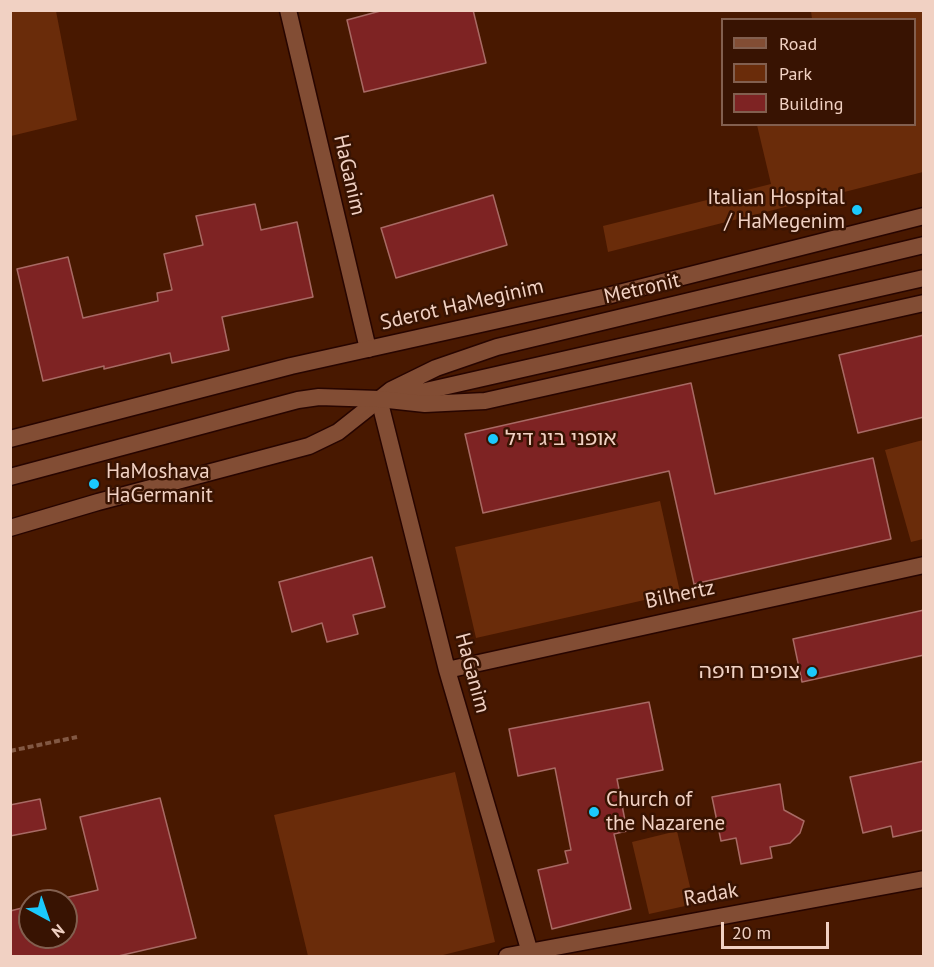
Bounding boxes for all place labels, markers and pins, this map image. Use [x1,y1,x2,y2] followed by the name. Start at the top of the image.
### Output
[707,185,845,235] place label: Italian Hospital / HaMegenim
[850,203,864,217] marker: Italian Hospital / HaMegenim
[505,426,616,452] place label: אופני ביג דיל
[486,432,500,446] marker: אופני ביג דיל
[106,459,213,509] place label: HaMoshava HaGermanit
[87,477,101,491] marker: HaMoshava HaGermanit
[699,659,800,685] place label: צופים חיפה
[805,665,819,679] marker: צופים חיפה
[606,787,725,837] place label: Church of the Nazarene
[587,805,601,819] marker: Church of the Nazarene

